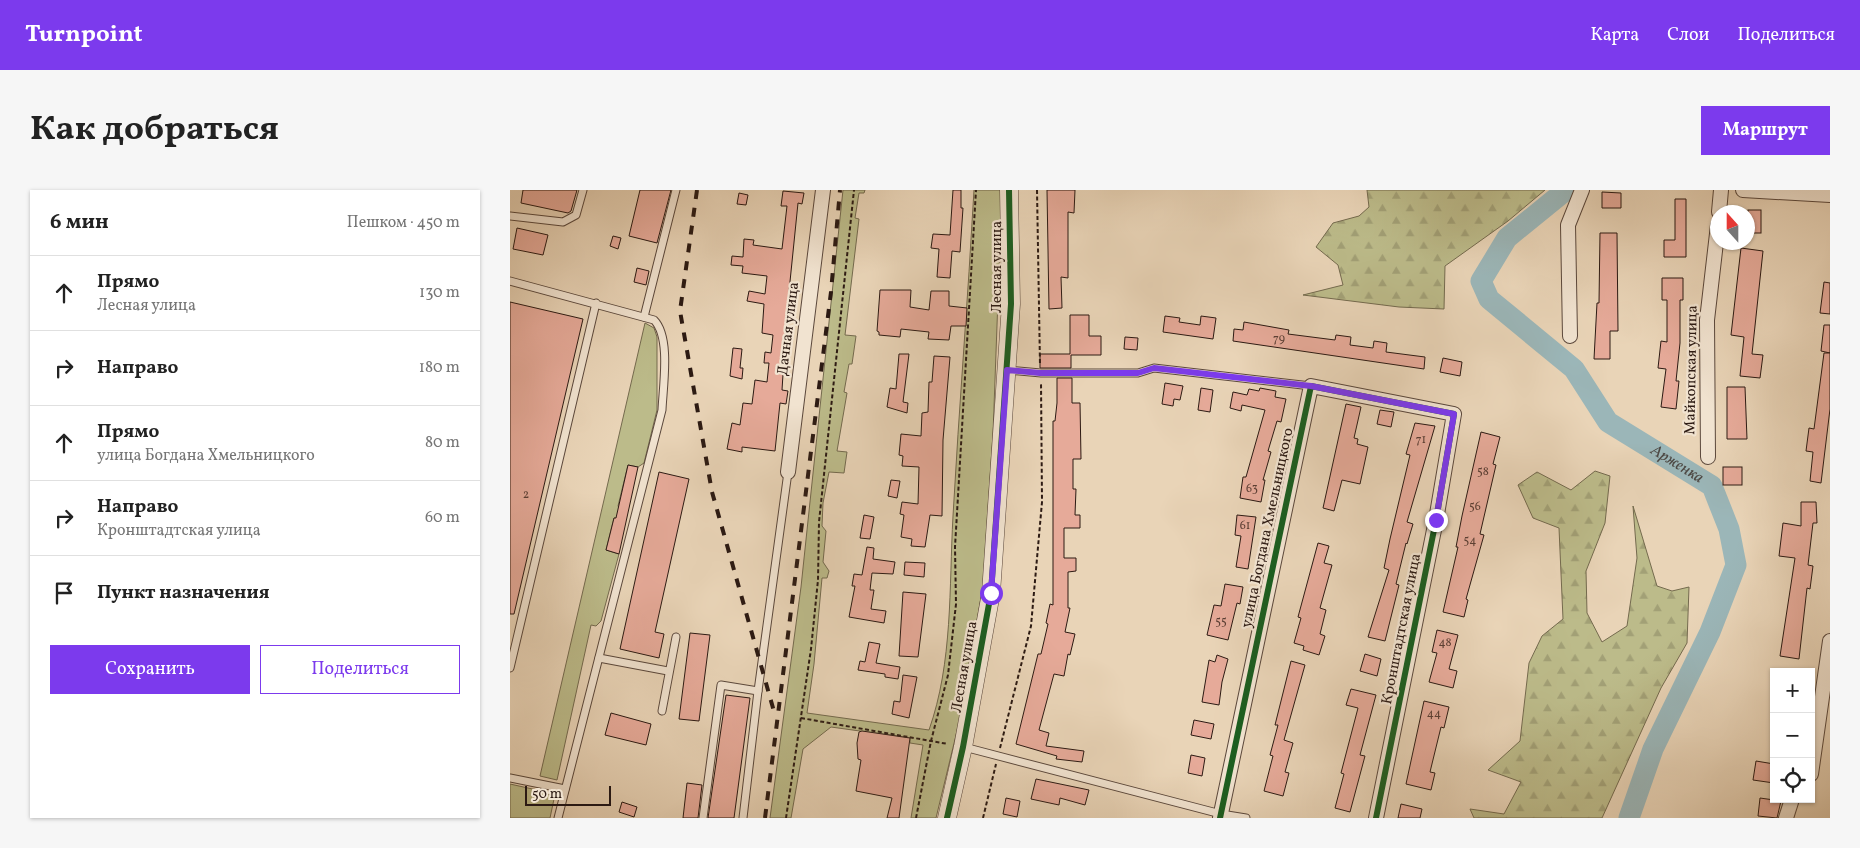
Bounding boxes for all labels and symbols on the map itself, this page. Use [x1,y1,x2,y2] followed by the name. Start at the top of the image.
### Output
[1710,205,1755,250] north arrow
[987,221,1008,313] street label: Лесная улица
[773,281,805,377] street label: Дачная улица
[1680,305,1704,435] street label: Майкопская улица
[1273,331,1285,347] house number: 79
[1236,426,1300,630] street label: улица Богдана Хмельницкого
[1416,432,1426,448] house number: 71
[1645,439,1708,489] water label: Арженка
[1477,464,1489,480] house number: 58
[1246,481,1258,497] house number: 63
[523,487,529,503] house number: 2
[1469,499,1481,515] house number: 56
[1425,509,1448,532] route end
[1240,518,1250,534] house number: 61
[1464,533,1476,549] house number: 54
[1377,552,1427,706] street label: Кронштадтская улица
[980,582,1003,605] route start
[1215,614,1227,630] house number: 55
[947,620,983,714] street label: Лесная улица
[1438,635,1452,651] house number: 48
[1427,706,1441,722] house number: 44
[525,783,611,806] scale bar

